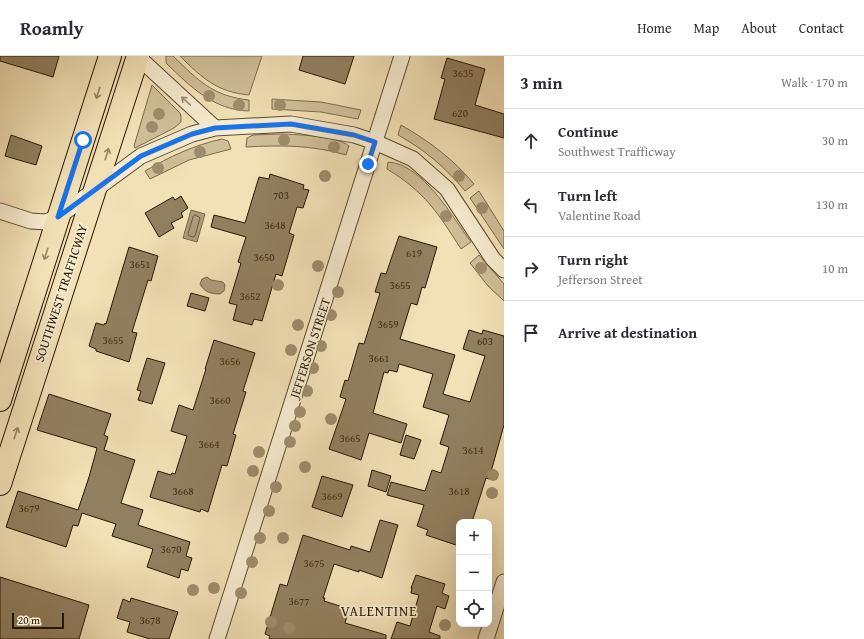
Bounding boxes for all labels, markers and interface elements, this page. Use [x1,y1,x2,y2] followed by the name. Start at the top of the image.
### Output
[20,14,84,42] text: Roamly
[637,18,672,38] text: Home
[694,18,719,38] text: Map
[741,18,777,38] text: About
[799,18,844,38] text: Contact
[452,65,474,81] house number: 3635
[520,70,562,95] text: 3 min
[781,73,848,92] text: Walk · 170 m
[94,86,101,99] one-way arrow
[181,96,191,106] one-way arrow
[452,105,468,121] house number: 620
[558,121,619,142] text: Continue
[520,130,542,152] icon: ahead
[74,131,92,149] route start
[822,131,848,150] text: 30 m
[558,142,676,161] text: Southwest Trafficway
[103,148,111,160] one-way arrow
[359,155,377,173] route end
[558,185,617,206] text: Turn left
[273,187,289,203] house number: 703
[520,194,542,216] icon: left
[816,195,848,214] text: 130 m
[558,206,641,225] text: Valentine Road
[264,217,286,233] house number: 3648
[30,221,92,364] street label: SOUTHWEST TRAFFICWAY
[406,245,422,261] house number: 619
[42,248,49,261] one-way arrow
[253,249,275,265] house number: 3650
[558,249,629,270] text: Turn right
[129,256,151,272] house number: 3651
[520,258,542,280] icon: right
[822,259,848,278] text: 10 m
[558,270,643,289] text: Jefferson Street
[389,277,411,293] house number: 3655
[239,288,261,304] house number: 3652
[284,295,335,403] street label: JEFFERSON STREET
[377,316,399,332] house number: 3659
[520,322,542,344] icon: arrive
[558,322,697,343] text: Arrive at destination
[102,332,124,348] house number: 3655
[477,333,493,349] house number: 603
[368,350,390,366] house number: 3661
[219,353,241,369] house number: 3656
[209,392,231,408] house number: 3660
[13,427,20,440] one-way arrow
[339,430,361,446] house number: 3665
[198,436,220,452] house number: 3664
[462,442,484,458] house number: 3614
[172,483,194,499] house number: 3668
[448,483,470,499] house number: 3618
[321,488,343,504] house number: 3669
[18,500,40,516] house number: 3679
[456,519,492,627] map controls
[456,519,492,555] button: +
[160,541,182,557] house number: 3670
[303,555,325,571] house number: 3675
[456,555,492,591] button: −
[456,591,492,627] button: locate
[288,593,310,609] house number: 3677
[341,601,417,621] district label: VALENTINE
[12,611,64,630] scale bar
[18,612,40,628] text: 20 m
[139,612,161,628] house number: 3678

